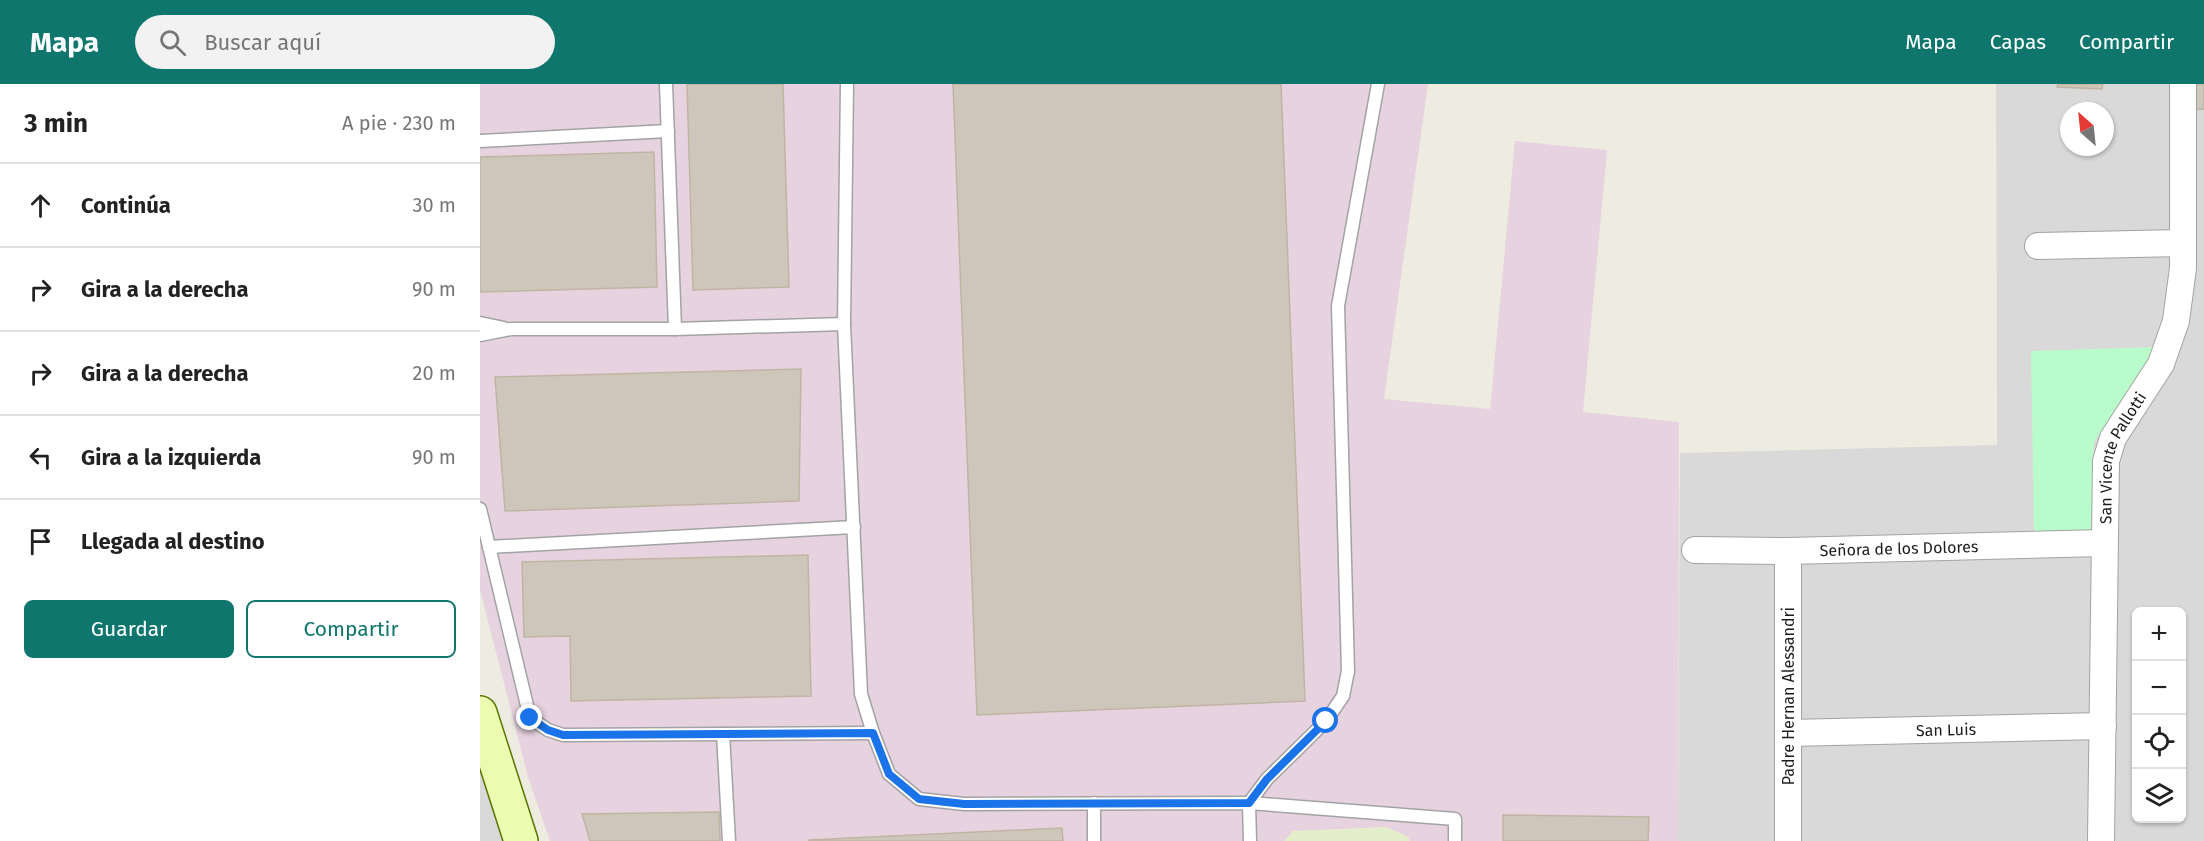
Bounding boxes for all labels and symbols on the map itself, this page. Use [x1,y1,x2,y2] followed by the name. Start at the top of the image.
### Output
[2060,102,2114,156] north arrow
[2096,388,2150,524] street label: San Vicente Pallotti
[1819,537,1978,560] street label: Señora de los Dolores
[1779,607,1798,785] street label: Padre Hernan Alessandri
[516,704,542,730] route end
[1312,707,1338,733] route start
[1916,719,1976,740] street label: San Luis

